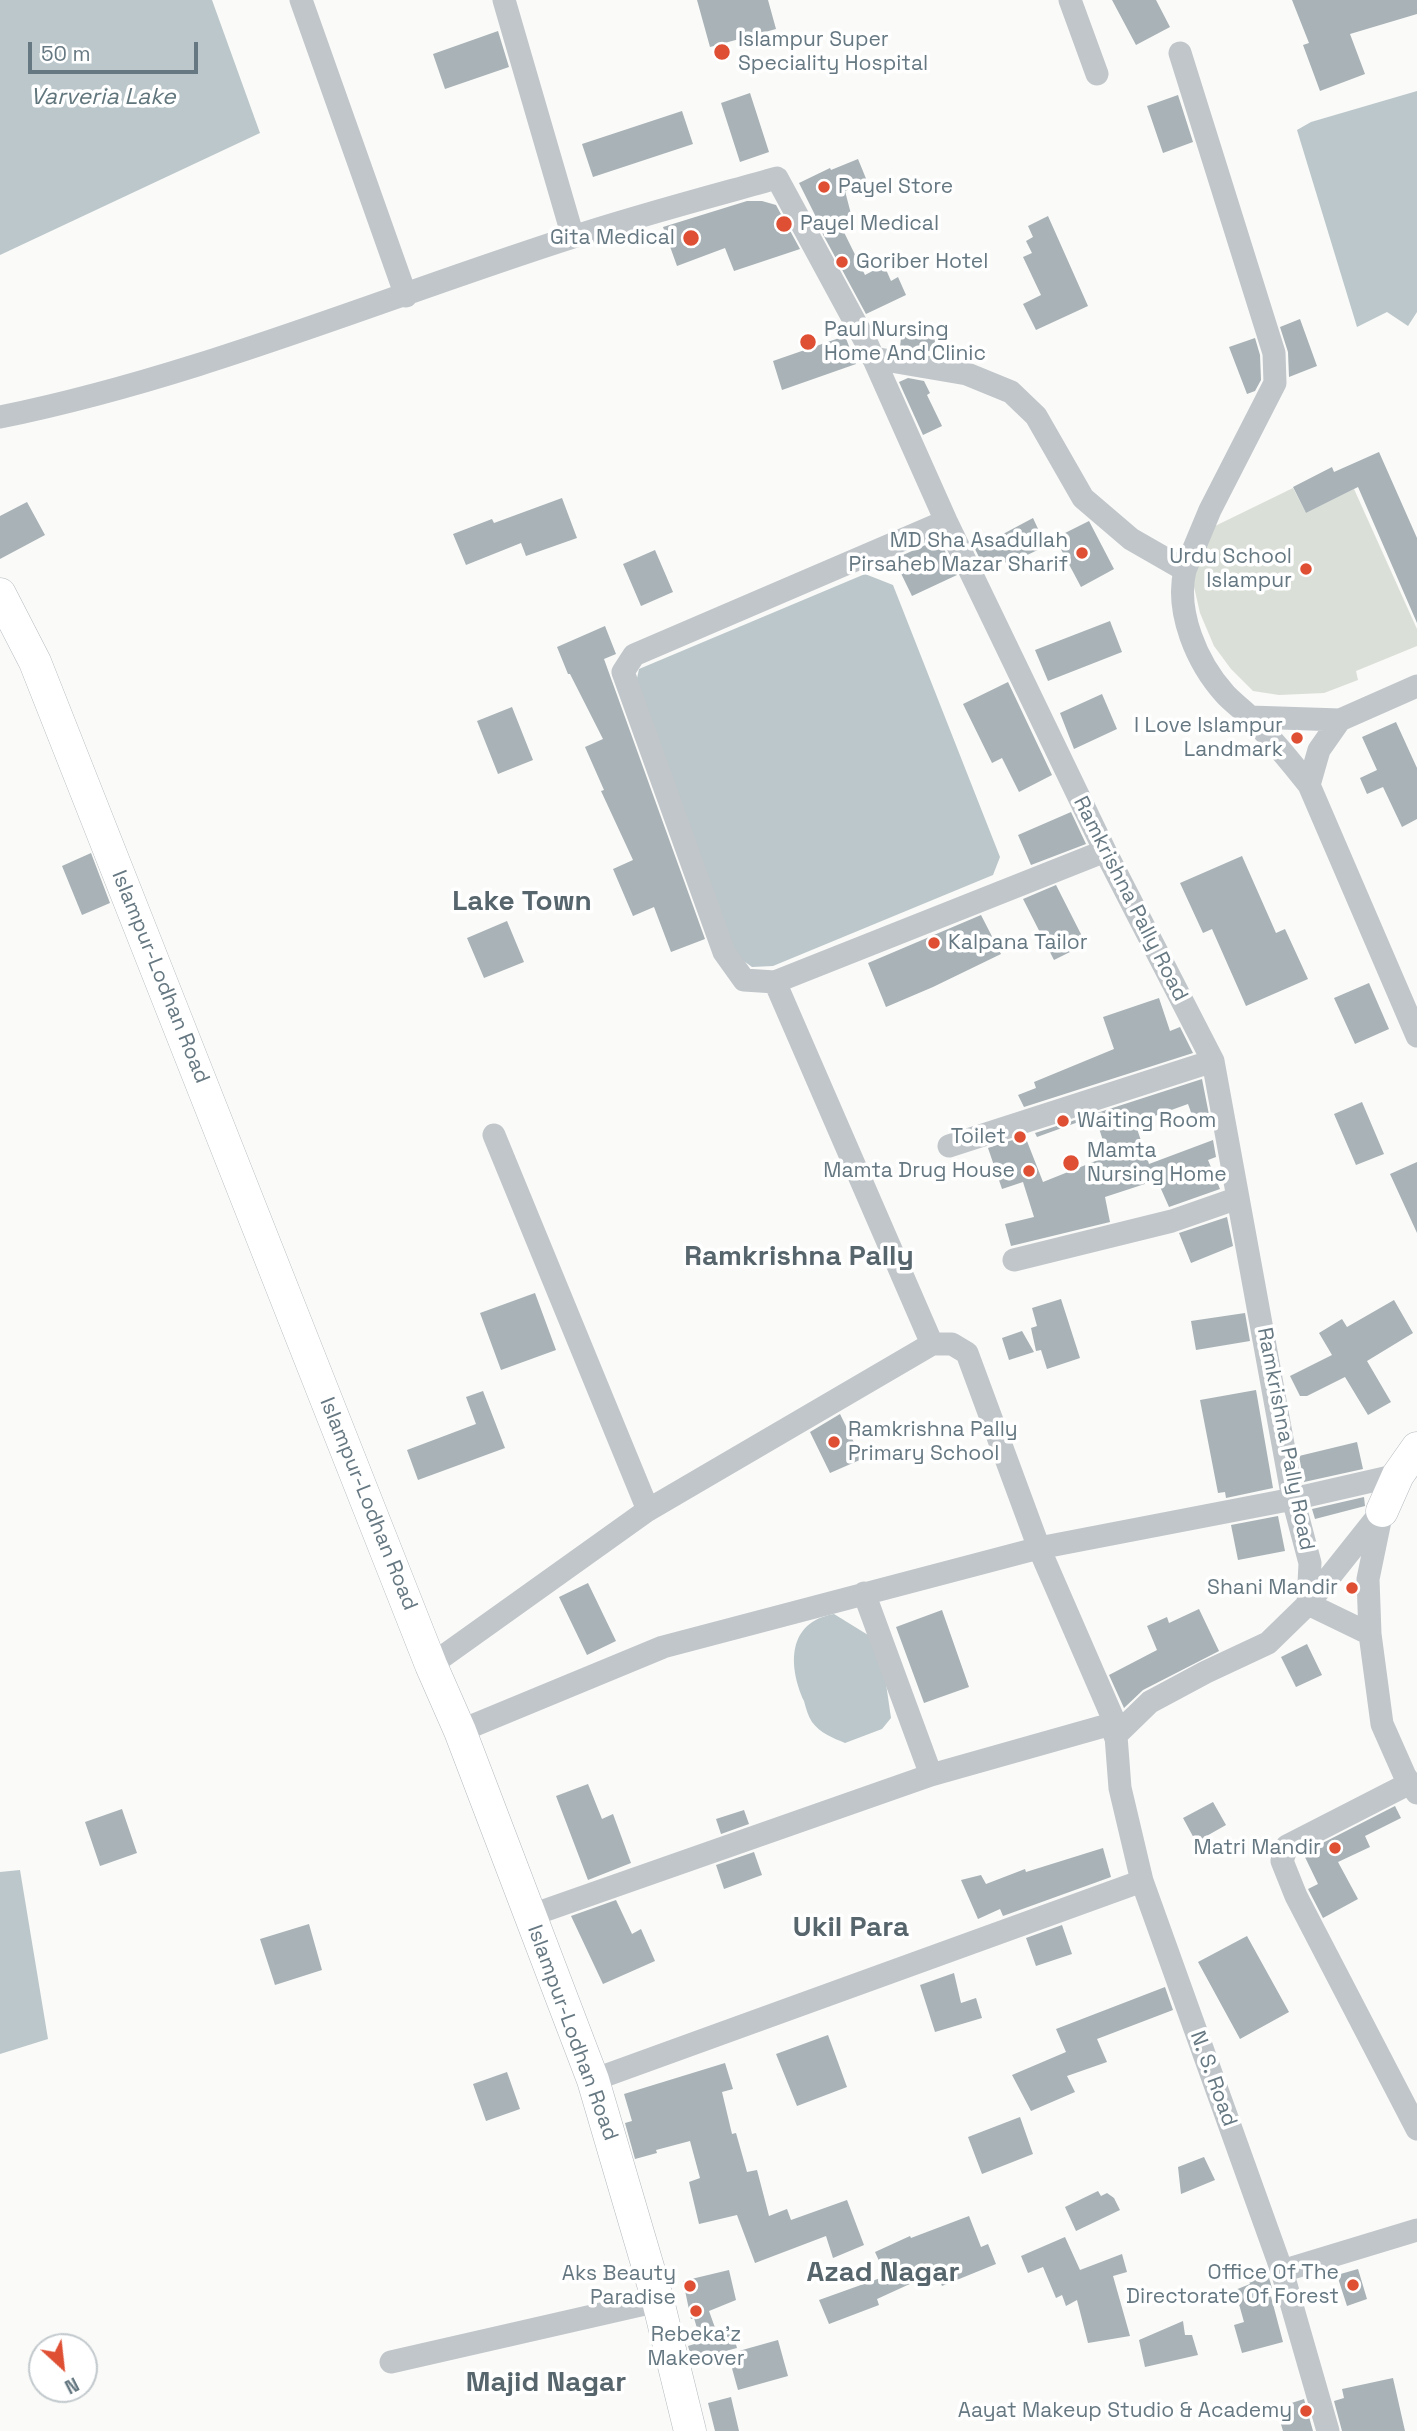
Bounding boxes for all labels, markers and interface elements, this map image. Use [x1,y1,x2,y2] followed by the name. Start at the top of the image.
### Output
[738,27,928,77] place label: Islampur Super Speciality Hospital
[32,28,201,72] scale bar
[41,40,91,67] text: 50 m
[712,42,732,62] marker: Islampur Super Speciality Hospital
[30,84,176,112] water label: Varveria Lake
[838,174,953,200] place label: Payel Store
[816,179,832,195] marker: Payel Store
[800,211,939,237] place label: Payel Medical
[774,214,794,234] marker: Payel Medical
[550,225,675,251] place label: Gita Medical
[681,228,701,248] marker: Gita Medical
[856,249,988,275] place label: Goriber Hotel
[834,254,850,270] marker: Goriber Hotel
[824,317,986,367] place label: Paul Nursing Home And Clinic
[798,332,818,352] marker: Paul Nursing Home And Clinic
[849,528,1068,578] place label: MD Sha Asadullah Pirsaheb Mazar Sharif
[1169,544,1292,594] place label: Urdu School Islampur
[1074,545,1090,561] marker: MD Sha Asadullah Pirsaheb Mazar Sharif
[1298,561,1314,577] marker: Urdu School Islampur
[1134,713,1283,763] place label: I Love Islampur Landmark
[1289,730,1305,746] marker: I Love Islampur Landmark
[1067,792,1193,1006] street label: Ramkrishna Pally Road
[106,867,214,1087] street label: Islampur-Lodhan Road
[452,885,592,919] district label: Lake Town
[948,930,1088,956] place label: Kalpana Tailor
[926,935,942,951] marker: Kalpana Tailor
[1077,1108,1216,1134] place label: Waiting Room
[1055,1113,1071,1129] marker: Waiting Room
[951,1124,1006,1150] place label: Toilet
[1012,1129,1028,1145] marker: Toilet
[1087,1138,1227,1188] place label: Mamta Nursing Home
[1061,1153,1081,1173] marker: Mamta Nursing Home
[823,1158,1015,1184] place label: Mamta Drug House
[1021,1163,1037,1179] marker: Mamta Drug House
[684,1240,914,1274] district label: Ramkrishna Pally
[1251,1325,1319,1553] street label: Ramkrishna Pally Road
[314,1394,422,1614] street label: Islampur-Lodhan Road
[848,1417,1018,1467] place label: Ramkrishna Pally Primary School
[826,1434,842,1450] marker: Ramkrishna Pally Primary School
[1207,1575,1338,1601] place label: Shani Mandir
[1344,1580,1360,1596] marker: Shani Mandir
[1194,1835,1321,1861] place label: Matri Mandir
[1327,1840,1343,1856] marker: Matri Mandir
[793,1911,909,1945] district label: Ukil Para
[521,1922,623,2144] street label: Islampur-Lodhan Road
[1184,2028,1242,2130] street label: N. S. Road
[807,2256,959,2290] district label: Azad Nagar
[1126,2260,1339,2310] place label: Office Of The Directorate Of Forest
[562,2261,676,2311] place label: Aks Beauty Paradise
[1345,2277,1361,2293] marker: Office Of The Directorate Of Forest
[682,2278,698,2294] marker: Aks Beauty Paradise
[688,2303,704,2319] marker: Rebeka’z Makeover
[647,2322,745,2372] place label: Rebeka’z Makeover
[28,2333,98,2403] north arrow
[466,2366,626,2400] district label: Majid Nagar
[61,2371,83,2399] text: N
[958,2398,1292,2424] place label: Aayat Makeup Studio & Academy
[1298,2403,1314,2419] marker: Aayat Makeup Studio & Academy

